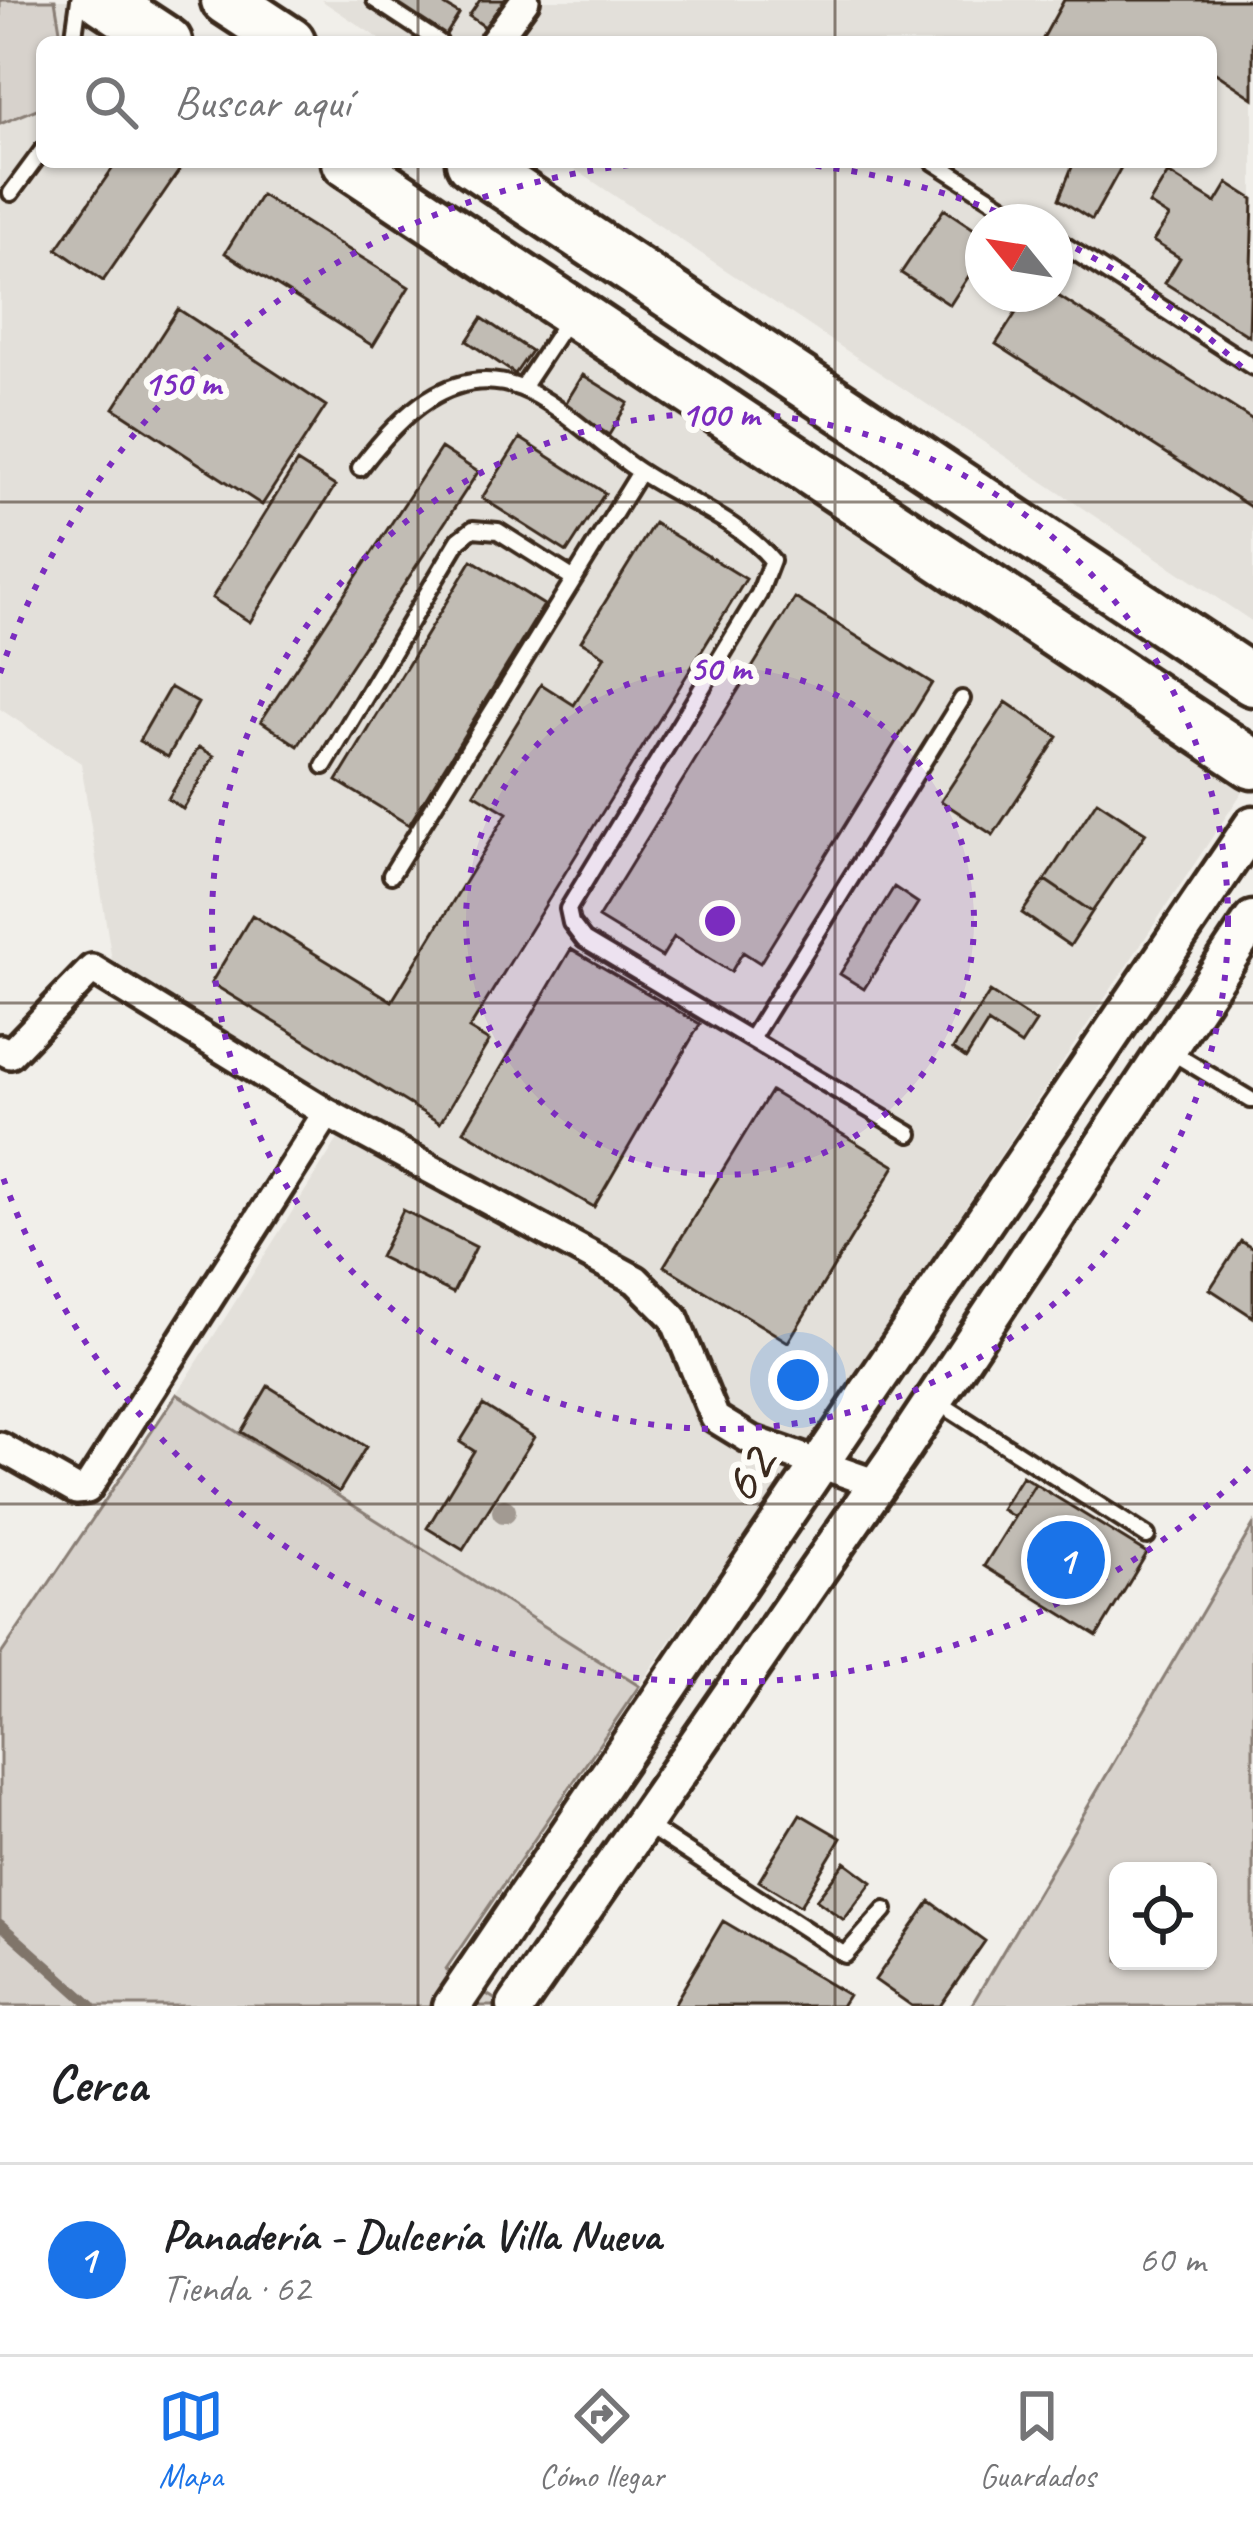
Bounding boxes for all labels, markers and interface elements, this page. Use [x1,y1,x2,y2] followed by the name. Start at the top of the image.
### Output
[36,36,1217,168] search box
[78,69,144,135] icon: search
[174,74,350,131] text: Buscar aquí
[965,204,1073,312] north arrow
[143,360,224,406] text: 150 m
[681,391,762,437] text: 100 m
[689,645,754,691] text: 50 m
[699,900,741,942] centre of rings
[768,1350,828,1410] your location
[700,1426,796,1518] street label: 62
[1027,1515,1105,1605] pin: 1
[1109,1862,1217,1970] map controls
[1109,1862,1217,1970] button: locate
[48,2052,147,2116] text: Cerca
[162,2207,661,2264] text: Panadería - Dulcería Villa Nueva
[78,2235,96,2284] text: 1
[1139,2235,1205,2284] text: 60 m
[162,2264,310,2313] text: Tienda · 62
[158,2383,224,2497] tab: Mapa
[539,2383,664,2497] tab: Cómo llegar
[980,2383,1095,2497] tab: Guardados

